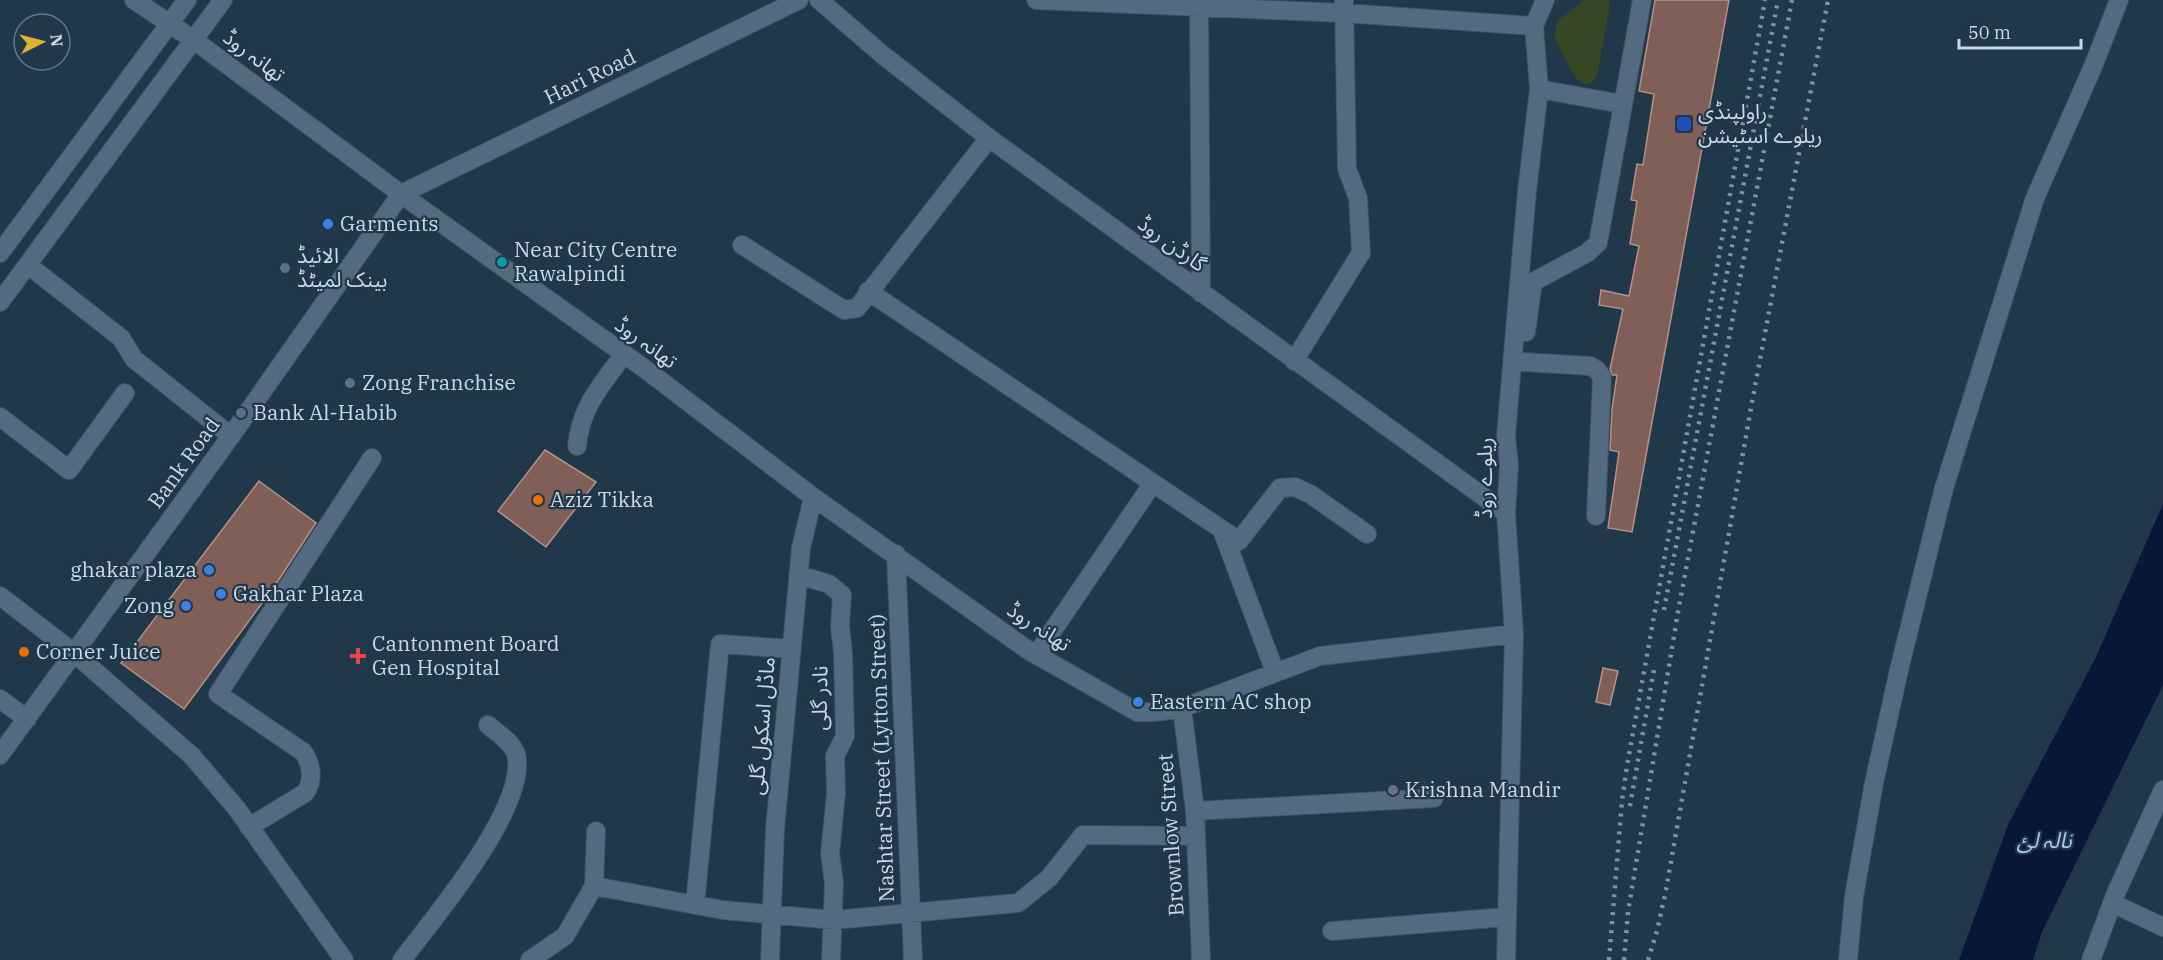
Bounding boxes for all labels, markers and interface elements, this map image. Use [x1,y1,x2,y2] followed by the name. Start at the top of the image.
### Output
[12,12,72,72] north arrow
[1959,12,2080,50] scale bar
[1968,21,2011,44] text: 50 m
[218,23,291,88] street label: تھانہ روڈ
[46,33,68,48] text: N
[539,42,640,110] street label: Hari Road
[1698,97,1823,149] place label: راولپنڈی ریلوے اسٹیشن
[1675,115,1693,133] marker: راولپنڈی ریلوے اسٹیشن
[340,209,438,237] place label: Garments
[1133,209,1213,278] street label: گارڈن روڈ
[321,217,335,231] marker: Garments
[514,235,677,287] place label: Near City Centre Rawalpindi
[297,241,387,293] place label: الائیڈ بینک لمیٹڈ
[495,255,509,269] marker: Near City Centre Rawalpindi
[278,261,292,275] marker: الائیڈ بینک لمیٹڈ
[610,310,683,374] street label: تھانہ روڈ
[362,368,516,396] place label: Zong Franchise
[343,376,357,390] marker: Zong Franchise
[253,398,397,426] place label: Bank Al-Habib
[234,406,248,420] marker: Bank Al-Habib
[141,411,226,514] street label: Bank Road
[1470,437,1498,519] street label: ریلوے روڈ
[550,485,654,513] place label: Aziz Tikka
[531,493,545,507] marker: Aziz Tikka
[70,555,197,583] place label: ghakar plaza
[202,563,216,577] marker: ghakar plaza
[233,579,364,607] place label: Gakhar Plaza
[214,587,228,601] marker: Gakhar Plaza
[124,591,175,619] place label: Zong
[1002,595,1077,657] street label: تھانہ روڈ
[179,599,193,613] marker: Zong
[862,613,900,903] street label: Nashtar Street (Lytton Street)
[372,629,560,681] place label: Cantonment Board Gen Hospital
[36,637,160,665] place label: Corner Juice
[17,645,31,659] marker: Corner Juice
[349,647,367,665] marker: Cantonment Board Gen Hospital
[741,656,781,796] street label: ماڈل اسکول گلی
[804,665,834,731] street label: نادر گلی
[1150,687,1312,715] place label: Eastern AC shop
[1131,695,1145,709] marker: Eastern AC shop
[1150,753,1190,917] street label: Brownlow Street
[1405,775,1561,803] place label: Krishna Mandir
[1386,783,1400,797] marker: Krishna Mandir
[2016,825,2074,854] water label: نالہ لئ

